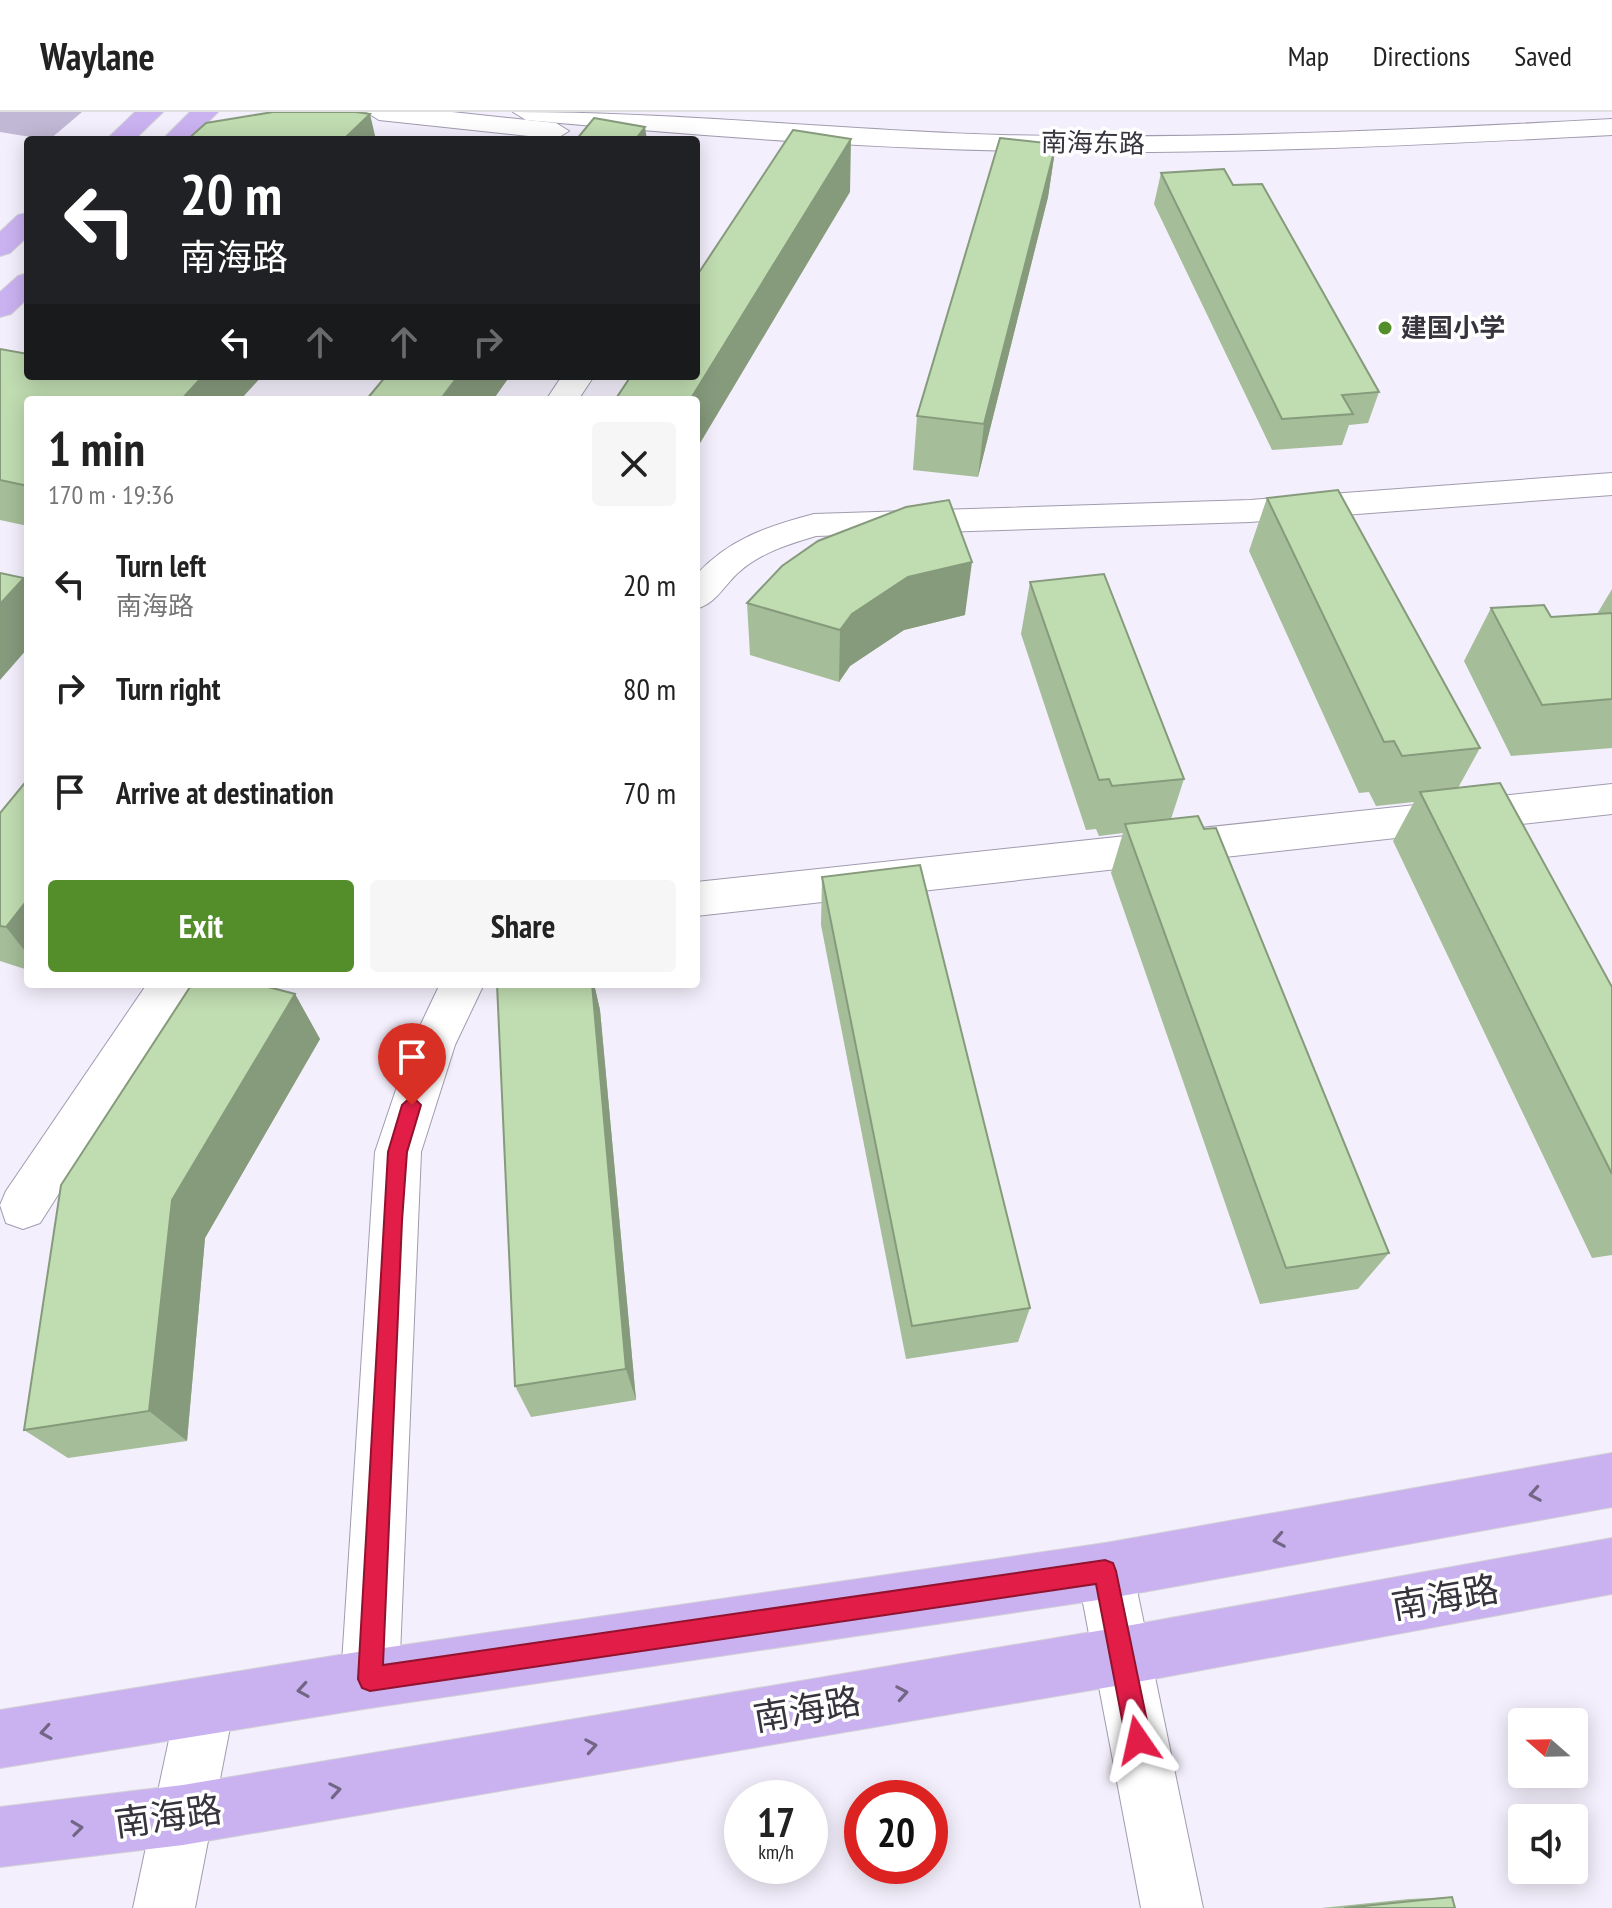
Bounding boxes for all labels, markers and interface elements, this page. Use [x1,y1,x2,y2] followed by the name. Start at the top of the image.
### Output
[40,31,155,80] text: Waylane
[1288,37,1329,74] text: Map
[1373,37,1470,74] text: Directions
[1514,37,1572,74] text: Saved
[1041,125,1145,160] street label: 南海东路
[180,158,282,230] text: 20 m
[48,168,152,272] icon: left
[180,233,288,280] text: 南海路
[1401,311,1505,344] place label: 建国小学
[1376,319,1394,337] marker: 建国小学
[214,320,258,364] icon: left
[298,320,342,364] icon: ahead
[382,320,426,364] icon: ahead
[466,320,510,364] icon: right
[48,417,145,479] text: 1 min
[592,422,676,506] button: close
[48,478,174,511] text: 170 m · 19:36
[116,546,206,585] text: Turn left
[48,562,92,606] icon: left
[623,565,676,604] text: 20 m
[116,589,194,622] text: 南海路
[48,666,92,710] icon: right
[116,669,220,708] text: Turn right
[623,669,676,708] text: 80 m
[48,770,92,814] icon: arrive
[116,773,334,812] text: Arrive at destination
[623,773,676,812] text: 70 m
[48,880,354,972] button: Exit
[370,880,676,972] button: Share
[378,1023,446,1105] pin
[390,1035,434,1079] icon: arrive
[1528,1484,1542,1501] one-way arrow
[1273,1530,1286,1547] one-way arrow
[1388,1564,1502,1629] street label: 南海路
[750,1676,864,1741] street label: 南海路
[296,1681,310,1698] one-way arrow
[896,1685,909,1702] one-way arrow
[1096,1698,1180,1782] position arrow
[1508,1708,1588,1788] north arrow
[1508,1708,1588,1884] map controls
[39,1722,53,1739] one-way arrow
[584,1738,598,1755] one-way arrow
[844,1780,948,1884] speed limit sign: 20
[328,1782,341,1799] one-way arrow
[111,1785,225,1846] street label: 南海路
[757,1796,795,1848] text: 17
[1508,1804,1588,1884] button: sound
[71,1819,84,1836] one-way arrow
[758,1839,794,1865] text: km/h

